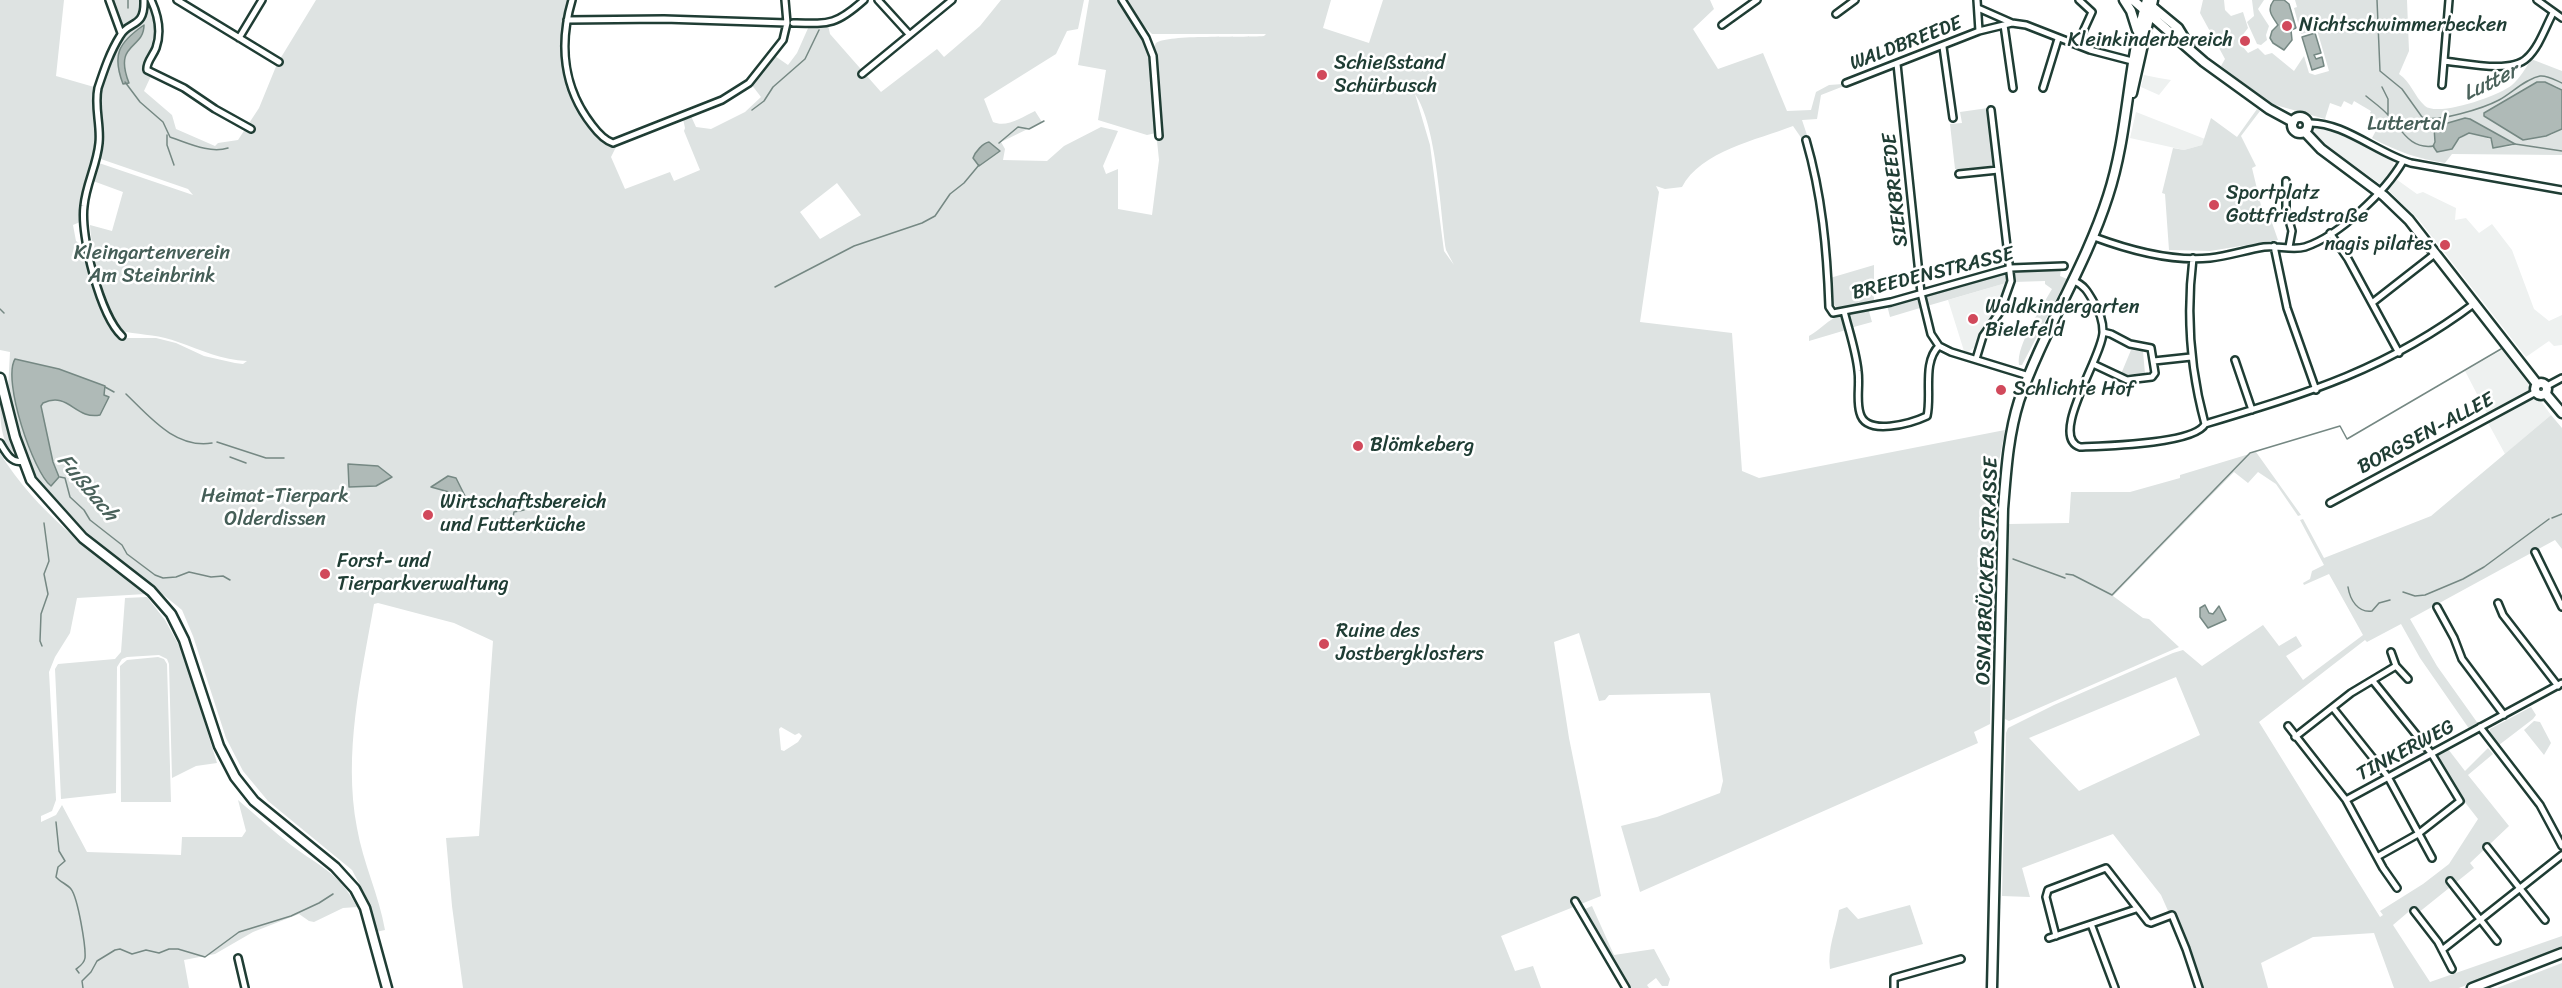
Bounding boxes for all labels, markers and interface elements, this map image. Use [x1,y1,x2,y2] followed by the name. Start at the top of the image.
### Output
[1847,12,1965,76] street label: WALDBREEDE
[2299,14,2507,38] place label: Nichtschwimmerbecken
[2280,19,2294,33] marker: Nichtschwimmerbecken
[2068,29,2233,53] place label: Kleinkinderbereich
[2238,34,2252,48] marker: Kleinkinderbereich
[1334,52,1445,99] place label: Schießstand Schürbusch
[2460,59,2522,107] water label: Lutter
[1315,68,1329,82] marker: Schießstand Schürbusch
[2367,113,2447,137] park label: Luttertal
[1878,132,1914,248] street label: SIEKBREEDE
[2226,182,2368,229] place label: Sportplatz Gottfriedstraße
[2207,198,2221,212] marker: Sportplatz Gottfriedstraße
[2324,233,2433,257] place label: nagis pilates
[2438,238,2452,252] marker: nagis pilates
[74,242,230,289] park label: Kleingartenverein Am Steinbrink
[1850,242,2016,306] street label: BREEDENSTRASSE
[1985,296,2139,343] place label: Waldkindergarten Bielefeld
[1966,312,1980,326] marker: Waldkindergarten Bielefeld
[2013,378,2134,402] place label: Schlichte Hof
[1994,383,2008,397] marker: Schlichte Hof
[2354,388,2498,480] street label: BORGSEN-ALLEE
[1370,434,1474,458] place label: Blömkeberg
[1351,439,1365,453] marker: Blömkeberg
[51,449,123,527] water label: Fußbach
[1972,457,2004,685] street label: OSNABRÜCKER STRASSE
[201,485,349,532] park label: Heimat-Tierpark Olderdissen
[440,491,607,538] place label: Wirtschaftsbereich und Futterküche
[421,508,435,522] marker: Wirtschaftsbereich und Futterküche
[337,550,509,597] place label: Forst- und Tierparkverwaltung
[318,567,332,581] marker: Forst- und Tierparkverwaltung
[1336,620,1484,667] place label: Ruine des Jostbergklosters
[1317,637,1331,651] marker: Ruine des Jostbergklosters
[2353,715,2459,787] street label: TINKERWEG

